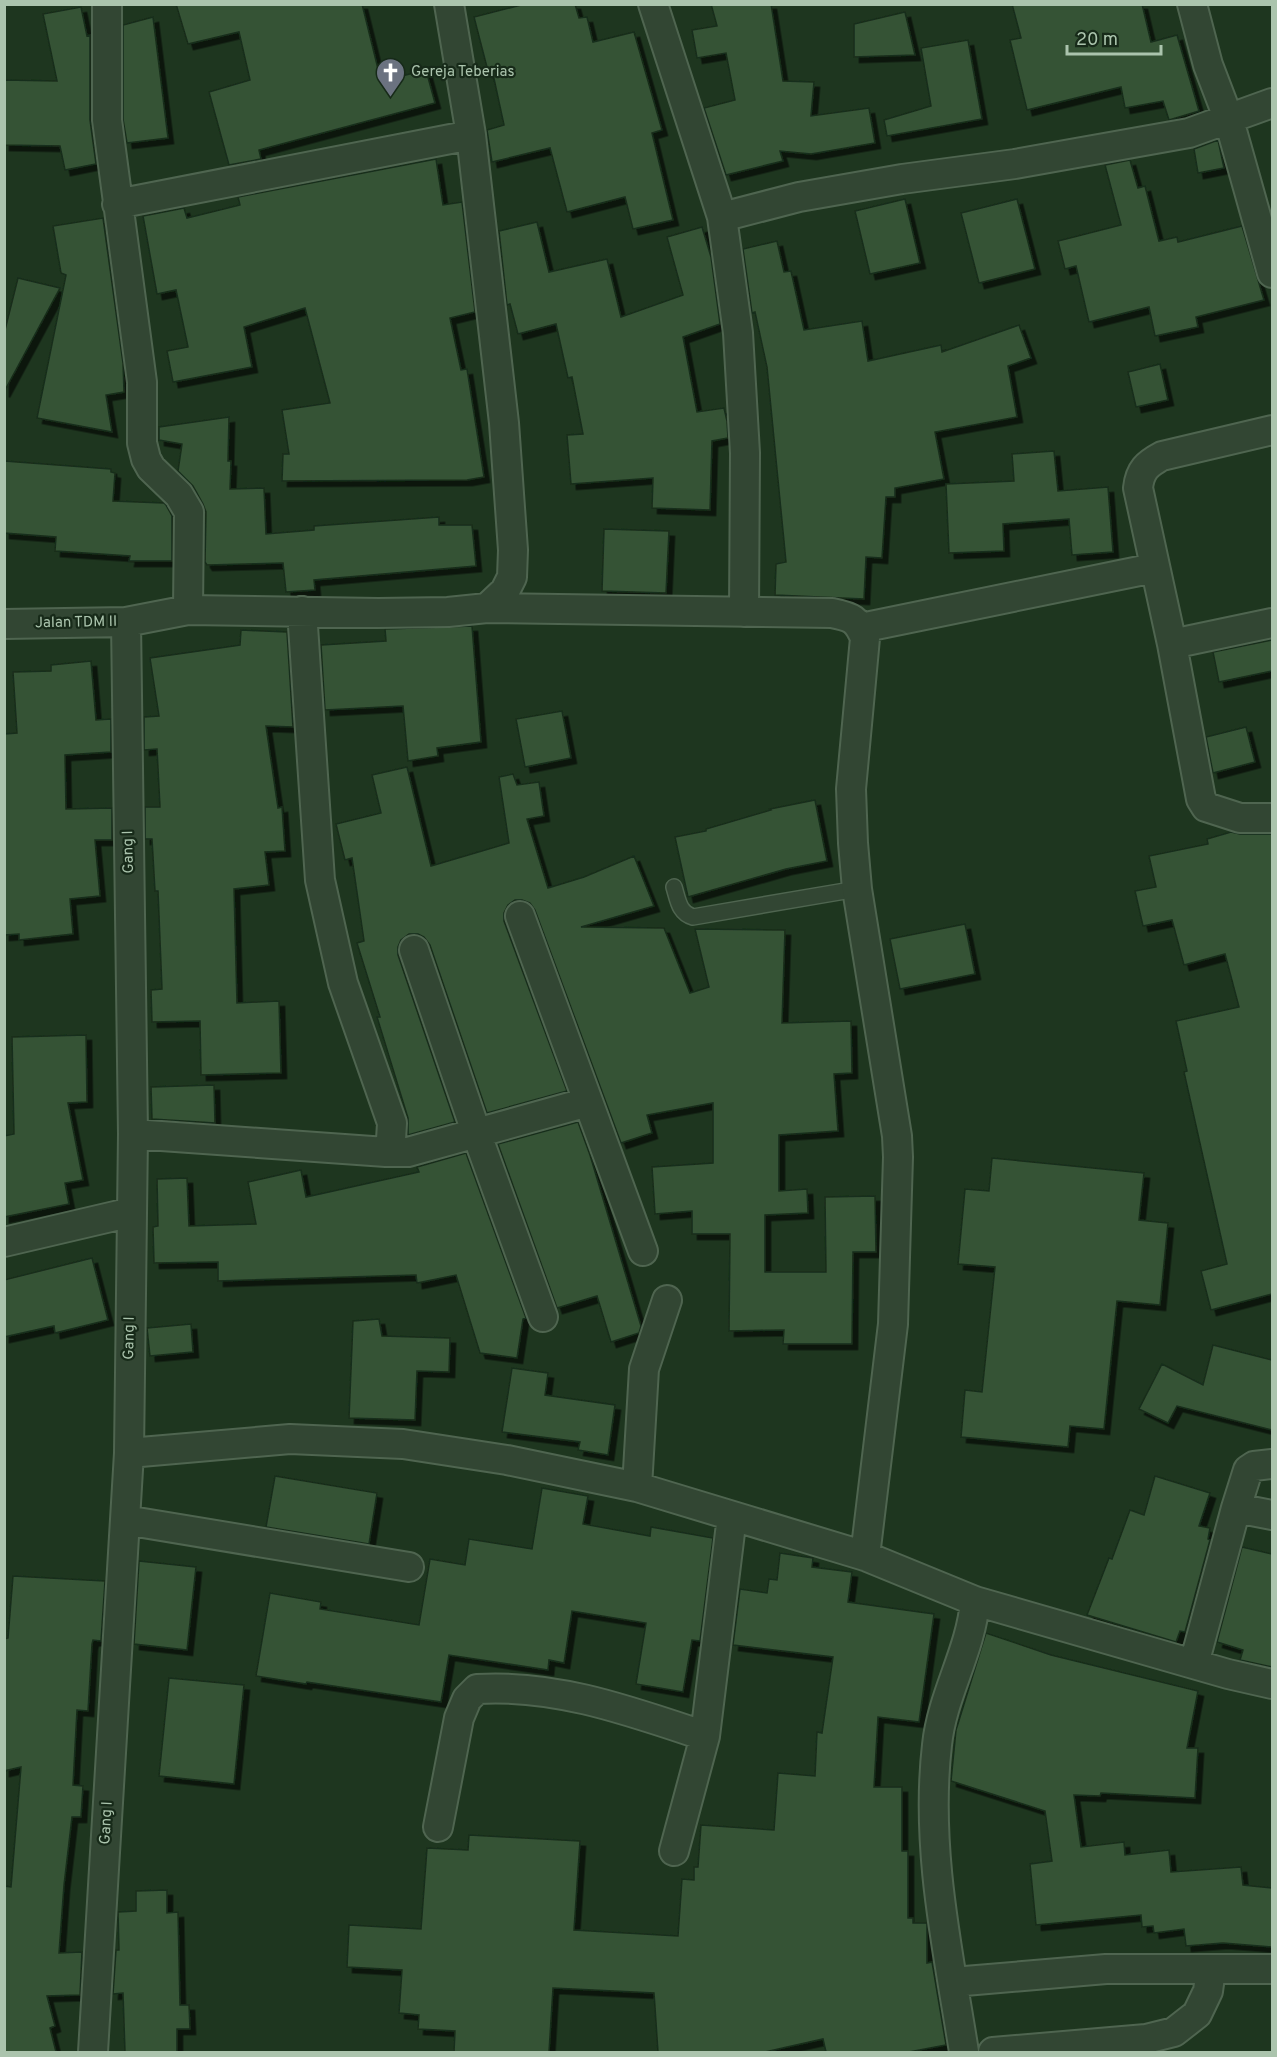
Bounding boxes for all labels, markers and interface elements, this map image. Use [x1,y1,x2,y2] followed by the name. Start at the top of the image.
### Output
[1067,18,1162,56] scale bar
[1076,29,1118,52] text: 20 m
[374,56,406,98] church icon: Gereja Teberias
[411,63,515,82] place label: Gereja Teberias
[35,613,117,633] street label: Jalan TDM II
[119,830,139,874] street label: Gang I
[120,1316,140,1360] street label: Gang I
[96,1801,118,1845] street label: Gang I

